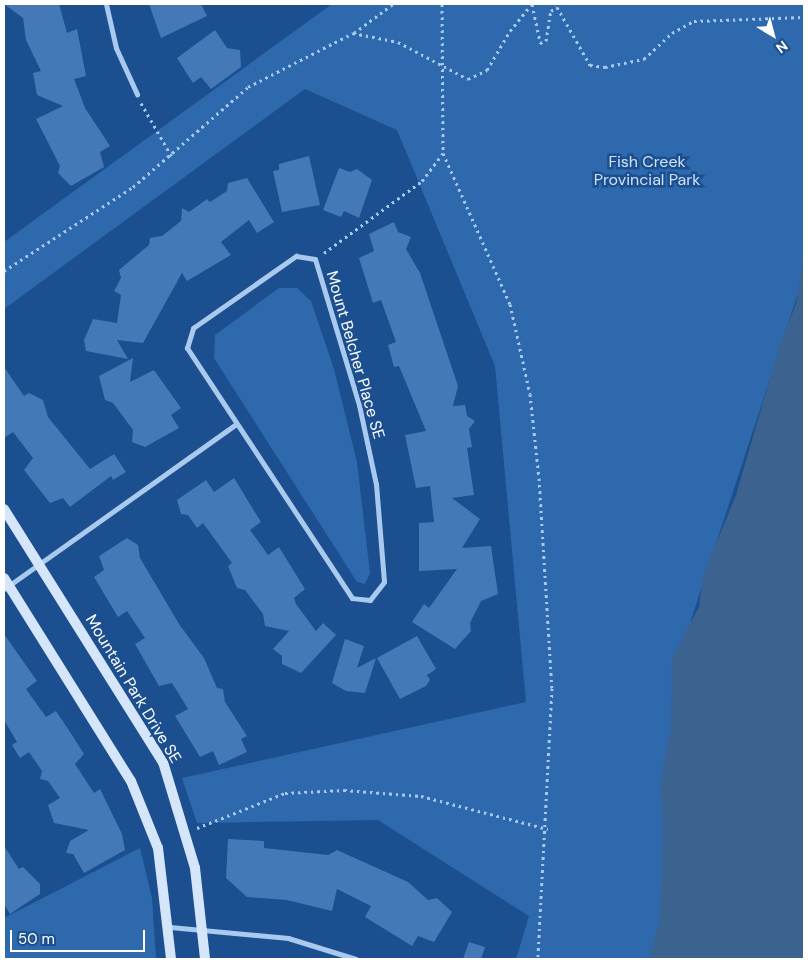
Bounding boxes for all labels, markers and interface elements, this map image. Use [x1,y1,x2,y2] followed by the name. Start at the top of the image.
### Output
[748,10,798,60] north arrow
[773,37,792,57] text: N
[594,152,700,190] park label: Fish Creek Provincial Park
[322,269,388,441] street label: Mount Belcher Place SE
[81,611,185,767] street label: Mountain Park Drive SE
[12,920,148,952] scale bar
[18,929,55,949] text: 50 m

